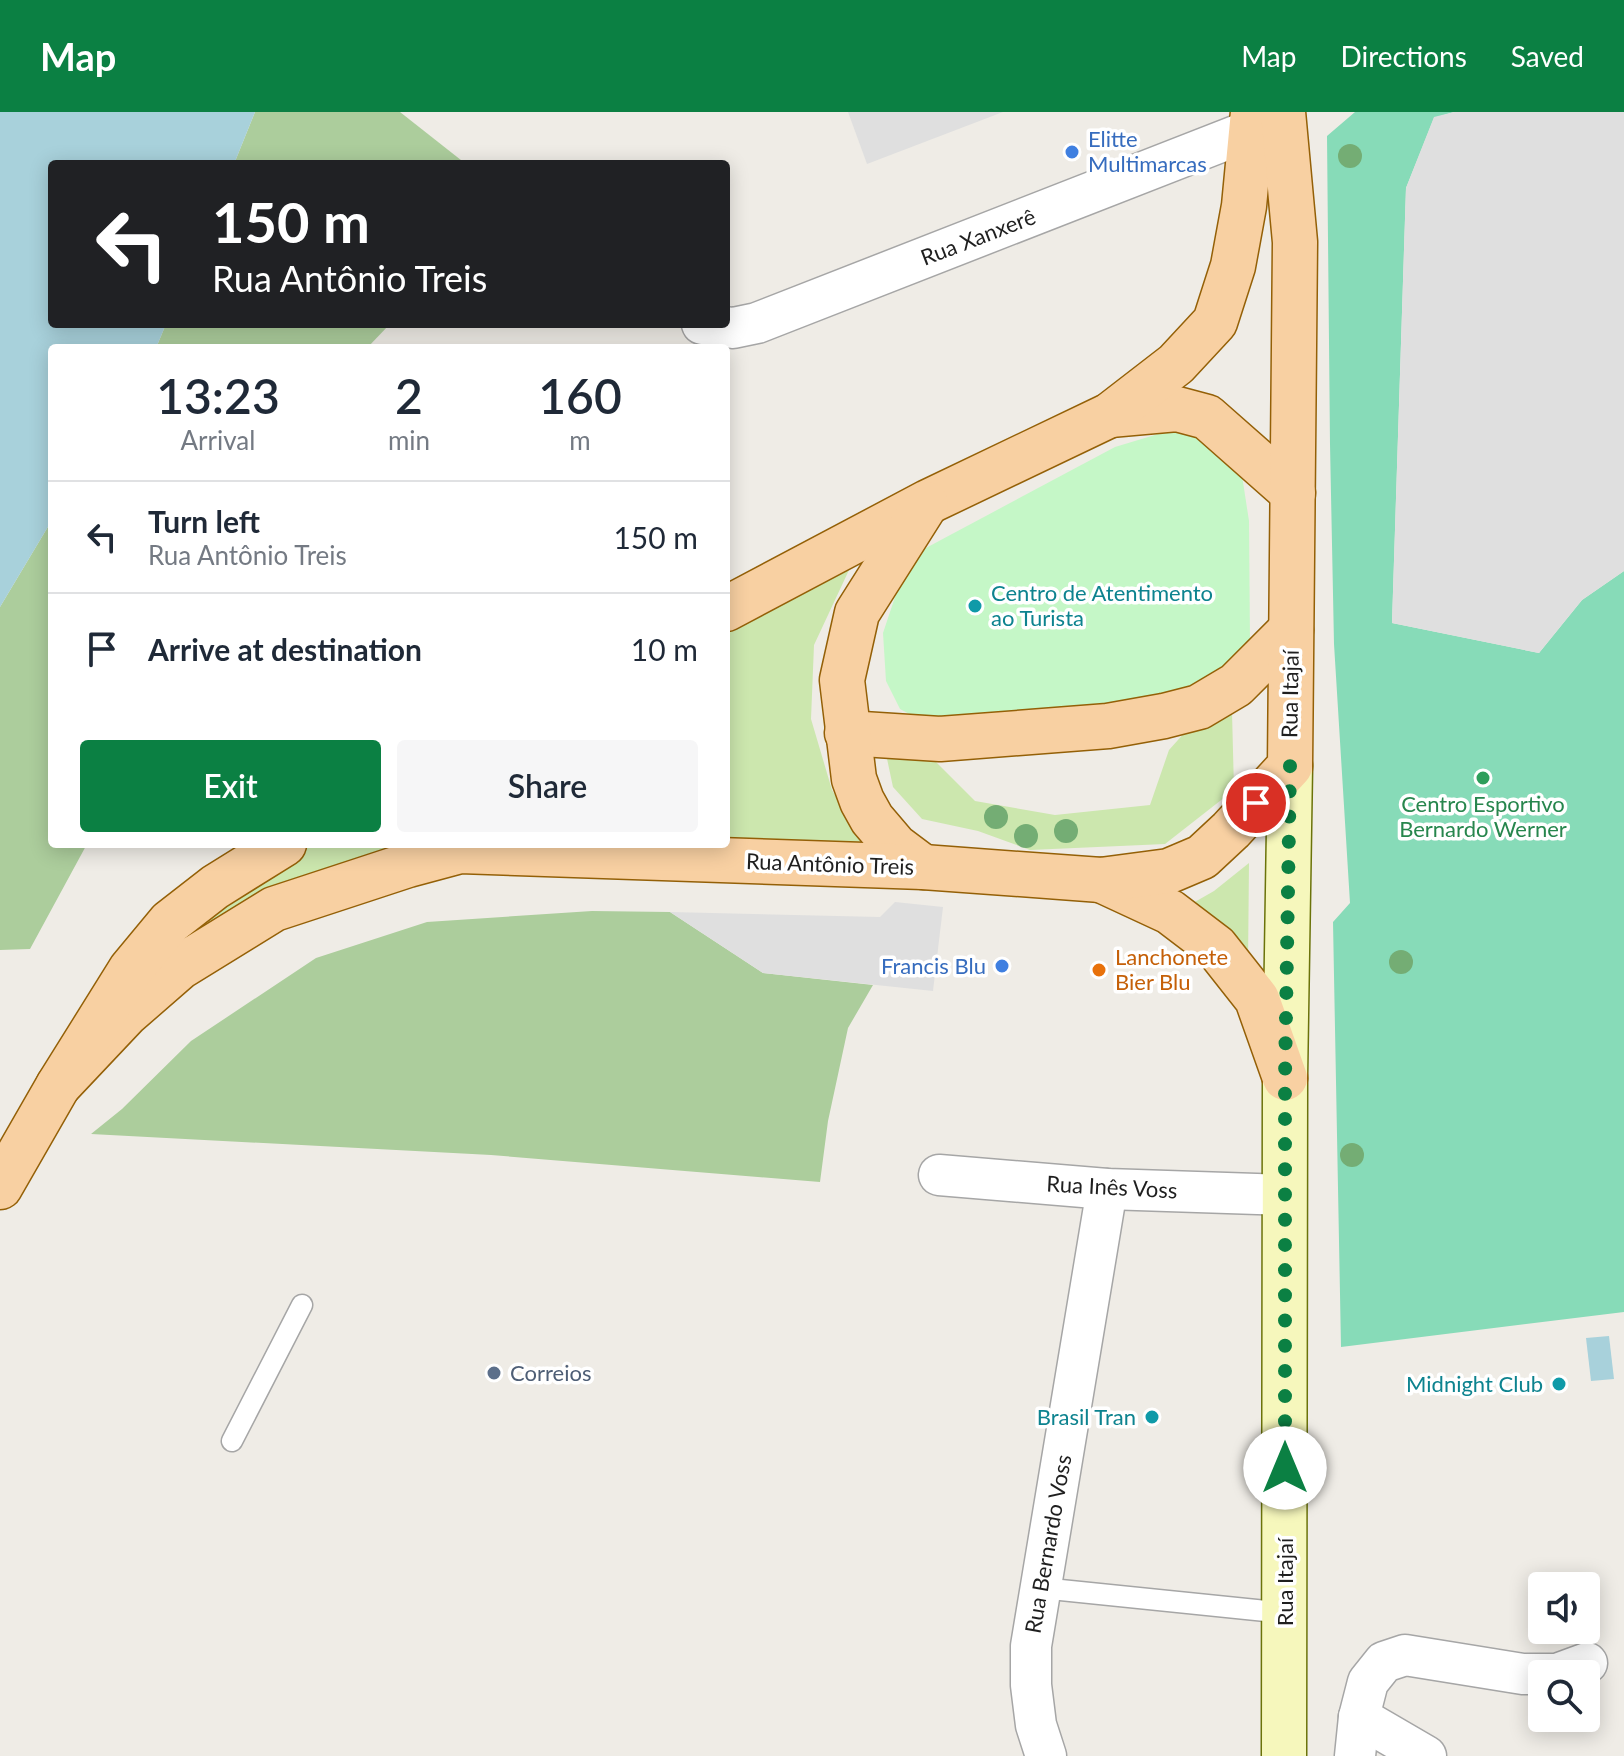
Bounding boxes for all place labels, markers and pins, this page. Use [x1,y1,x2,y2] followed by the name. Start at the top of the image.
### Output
[1088,125,1207,177] place label: Elitte Multimarcas
[1063,143,1081,161] marker: Elitte Multimarcas
[991,579,1213,631] place label: Centro de Atentimento ao Turista
[966,597,984,615] marker: Centro de Atentimento ao Turista
[1222,769,1290,837] pin
[1474,769,1492,787] marker: Centro Esportivo Bernardo Werner
[1399,790,1567,842] place label: Centro Esportivo Bernardo Werner
[1115,943,1228,995] place label: Lanchonete Bier Blu
[881,952,986,979] place label: Francis Blu
[993,957,1011,975] marker: Francis Blu
[1090,961,1108,979] marker: Lanchonete Bier Blu
[510,1359,591,1386] place label: Correios
[485,1364,503,1382] marker: Correios
[1406,1370,1543,1397] place label: Midnight Club
[1550,1375,1568,1393] marker: Midnight Club
[1037,1403,1136,1430] place label: Brasil Tran
[1143,1408,1161,1426] marker: Brasil Tran

